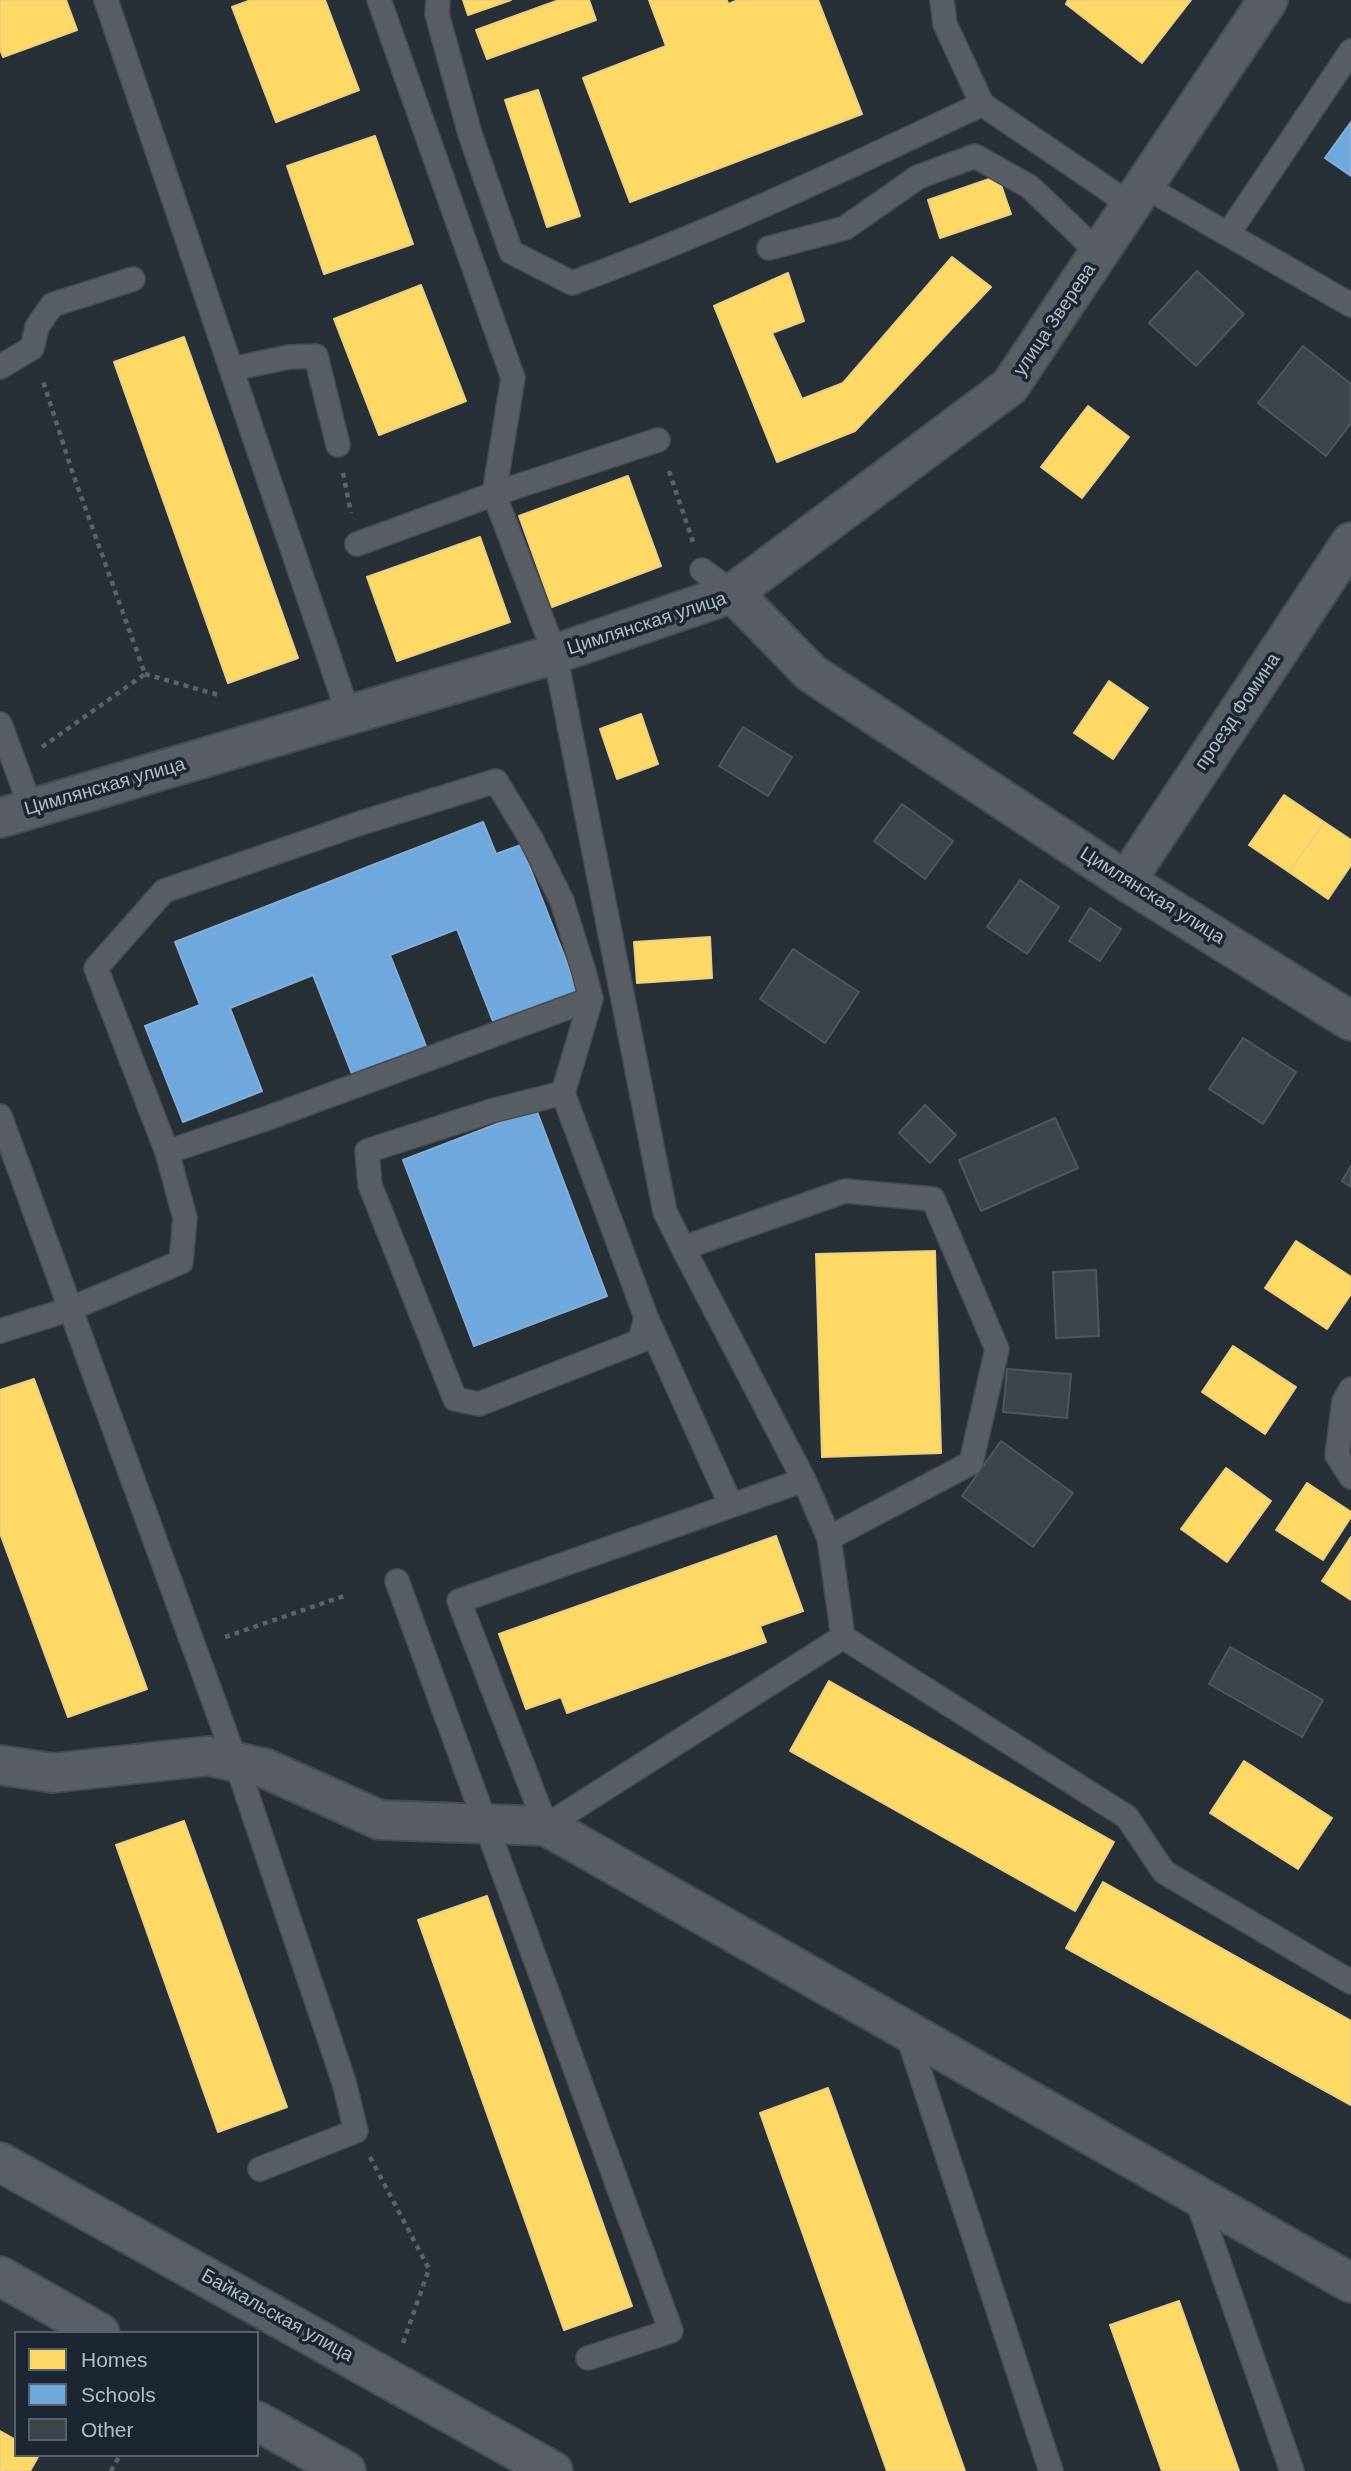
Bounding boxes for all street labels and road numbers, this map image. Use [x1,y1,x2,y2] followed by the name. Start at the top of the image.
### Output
[1009,259,1101,381] street label: улица Зверева
[564,587,730,661] street label: Цимлянская улица
[1191,649,1285,775] street label: проезд Фомина
[22,753,188,821] street label: Цимлянская улица
[1075,842,1229,950] street label: Цимлянская улица
[197,2265,357,2367] street label: Байкальская улица

